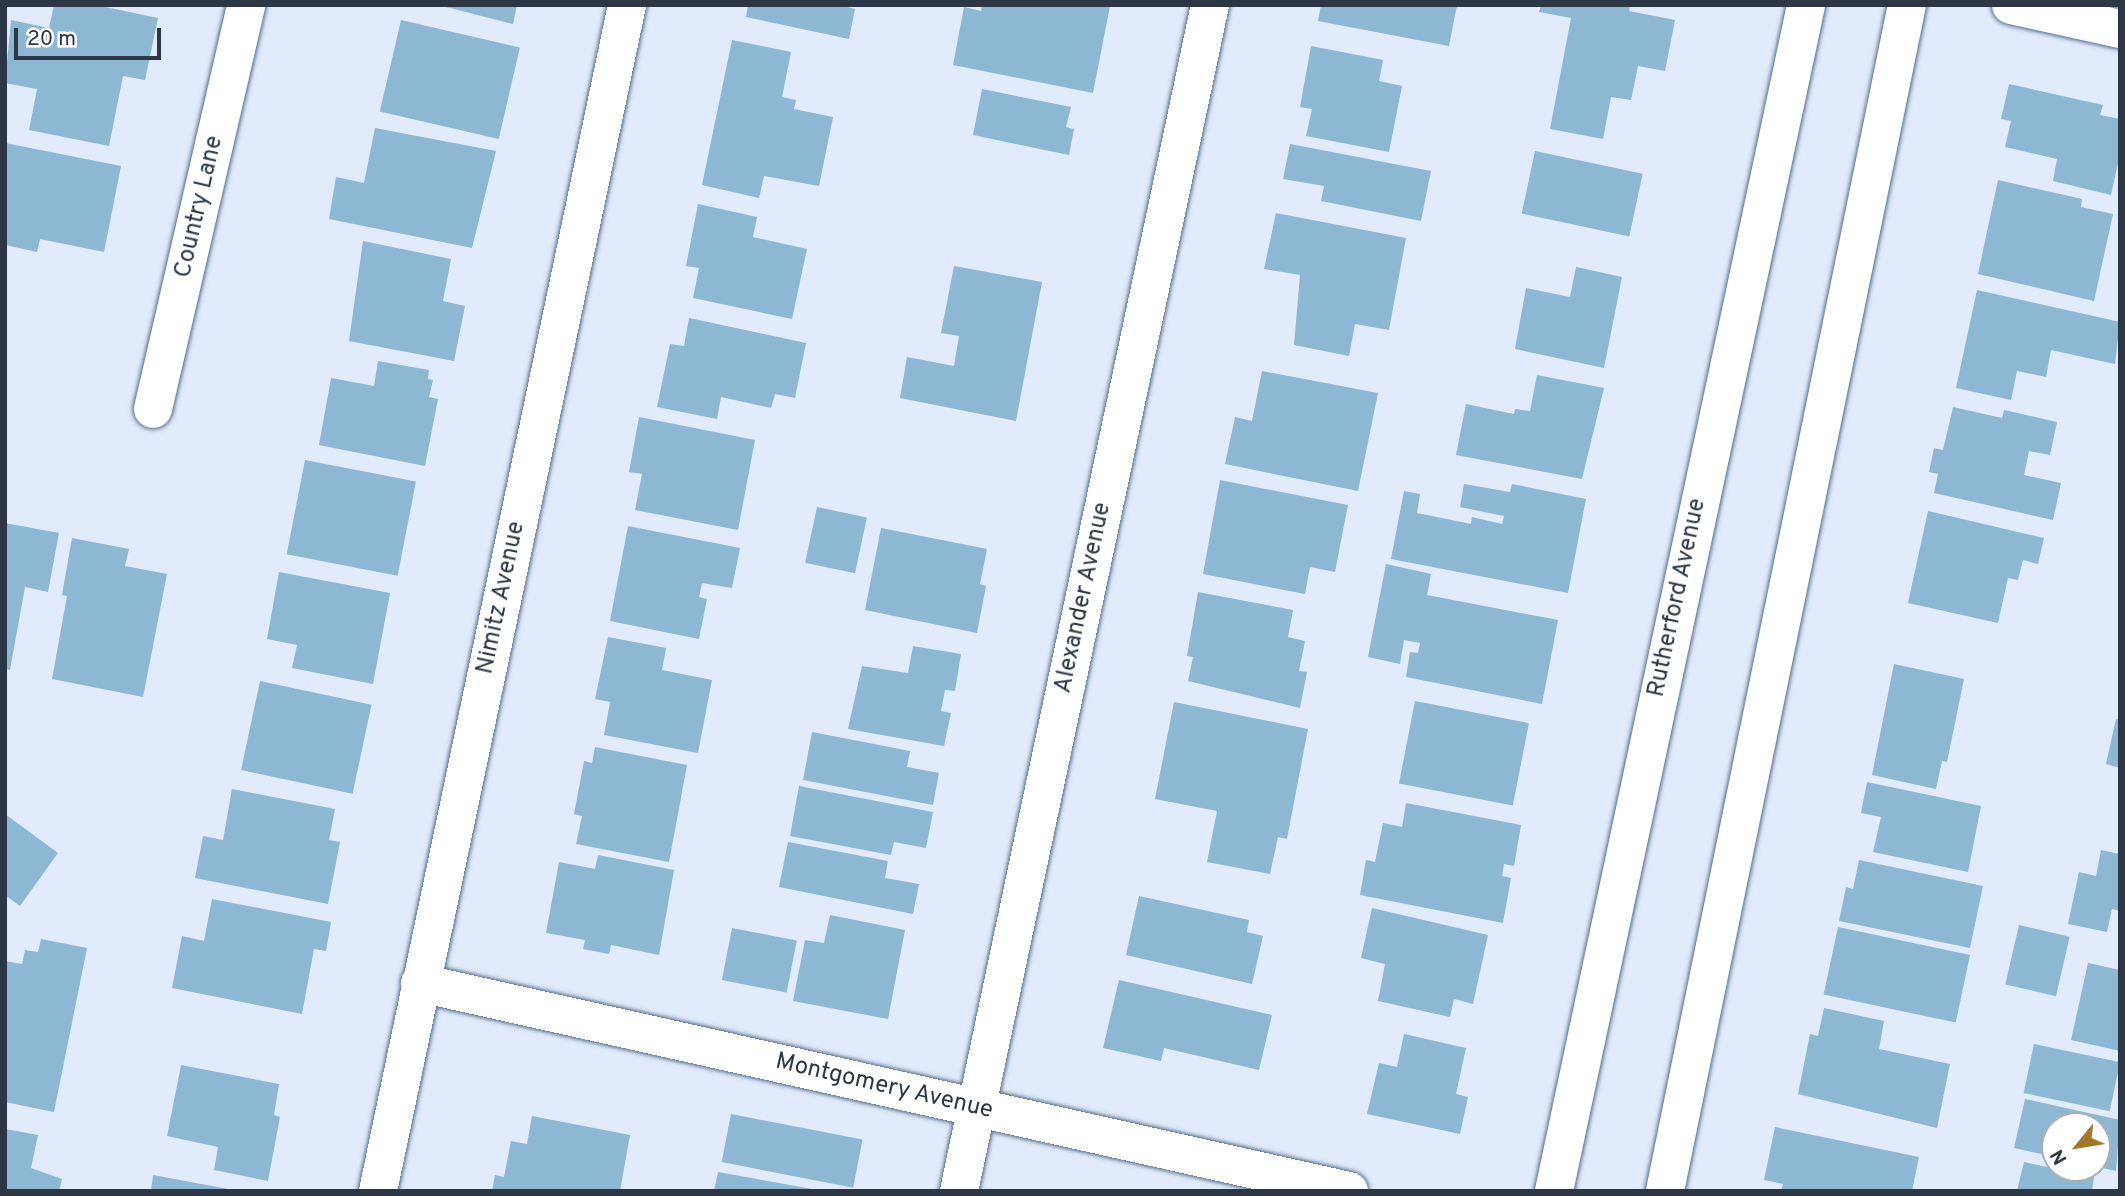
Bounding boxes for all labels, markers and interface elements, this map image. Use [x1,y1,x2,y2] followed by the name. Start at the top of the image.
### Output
[18,14,164,58] scale bar
[27,26,76,53] text: 20 m
[170,133,230,281] street label: Country Lane
[1643,496,1713,700] street label: Rutherford Avenue
[1050,500,1118,696] street label: Alexander Avenue
[472,519,532,677] street label: Nimitz Avenue
[772,1048,996,1126] street label: Montgomery Avenue
[2041,1112,2111,1182] north arrow
[2046,1145,2073,1168] text: N

